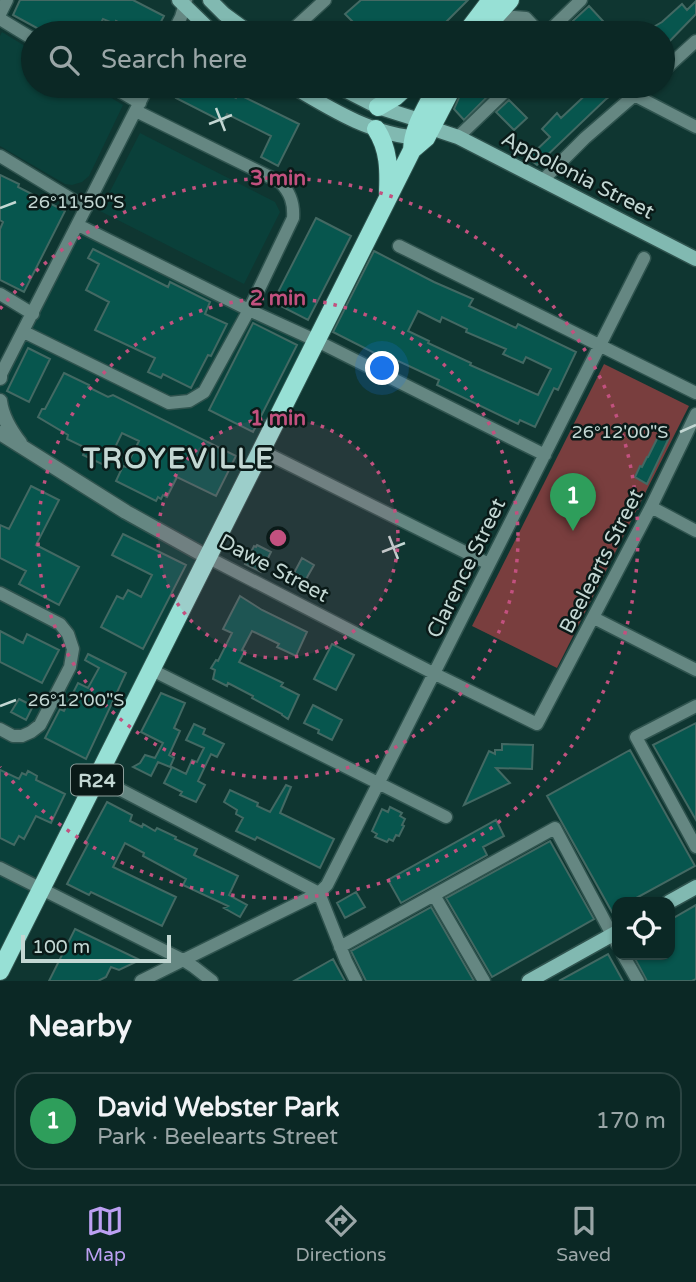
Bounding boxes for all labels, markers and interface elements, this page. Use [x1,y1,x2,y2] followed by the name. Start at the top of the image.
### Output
[21,21,675,98] search box
[45,41,83,79] icon: search
[101,44,247,75] text: Search here
[497,126,658,225] street label: Appolonia Street
[250,166,306,191] text: 3 min
[28,191,124,213] text: 26°11'50"S
[250,286,306,311] text: 2 min
[365,351,399,385] your location
[250,406,306,431] text: 1 min
[572,421,668,443] text: 26°12'00"S
[82,442,275,476] district label: TROYEVILLE
[550,473,596,531] pin: 1
[554,485,649,638] street label: Beelearts Street
[422,494,511,642] street label: Clarence Street
[266,526,290,550] centre of rings
[214,529,333,608] street label: Dawe Street
[28,689,124,711] text: 26°12'00"S
[71,764,123,796] road number: R24
[612,897,675,960] map controls
[612,897,675,960] button: locate
[21,932,172,964] scale bar
[32,936,90,958] text: 100 m
[28,1008,132,1045] text: Nearby
[97,1092,339,1123] text: David Webster Park
[46,1107,60,1135] text: 1
[596,1107,666,1135] text: 170 m
[97,1123,338,1151] text: Park · Beelearts Street
[85,1202,126,1266] tab: Map
[296,1202,387,1266] tab: Directions
[556,1202,611,1266] tab: Saved

